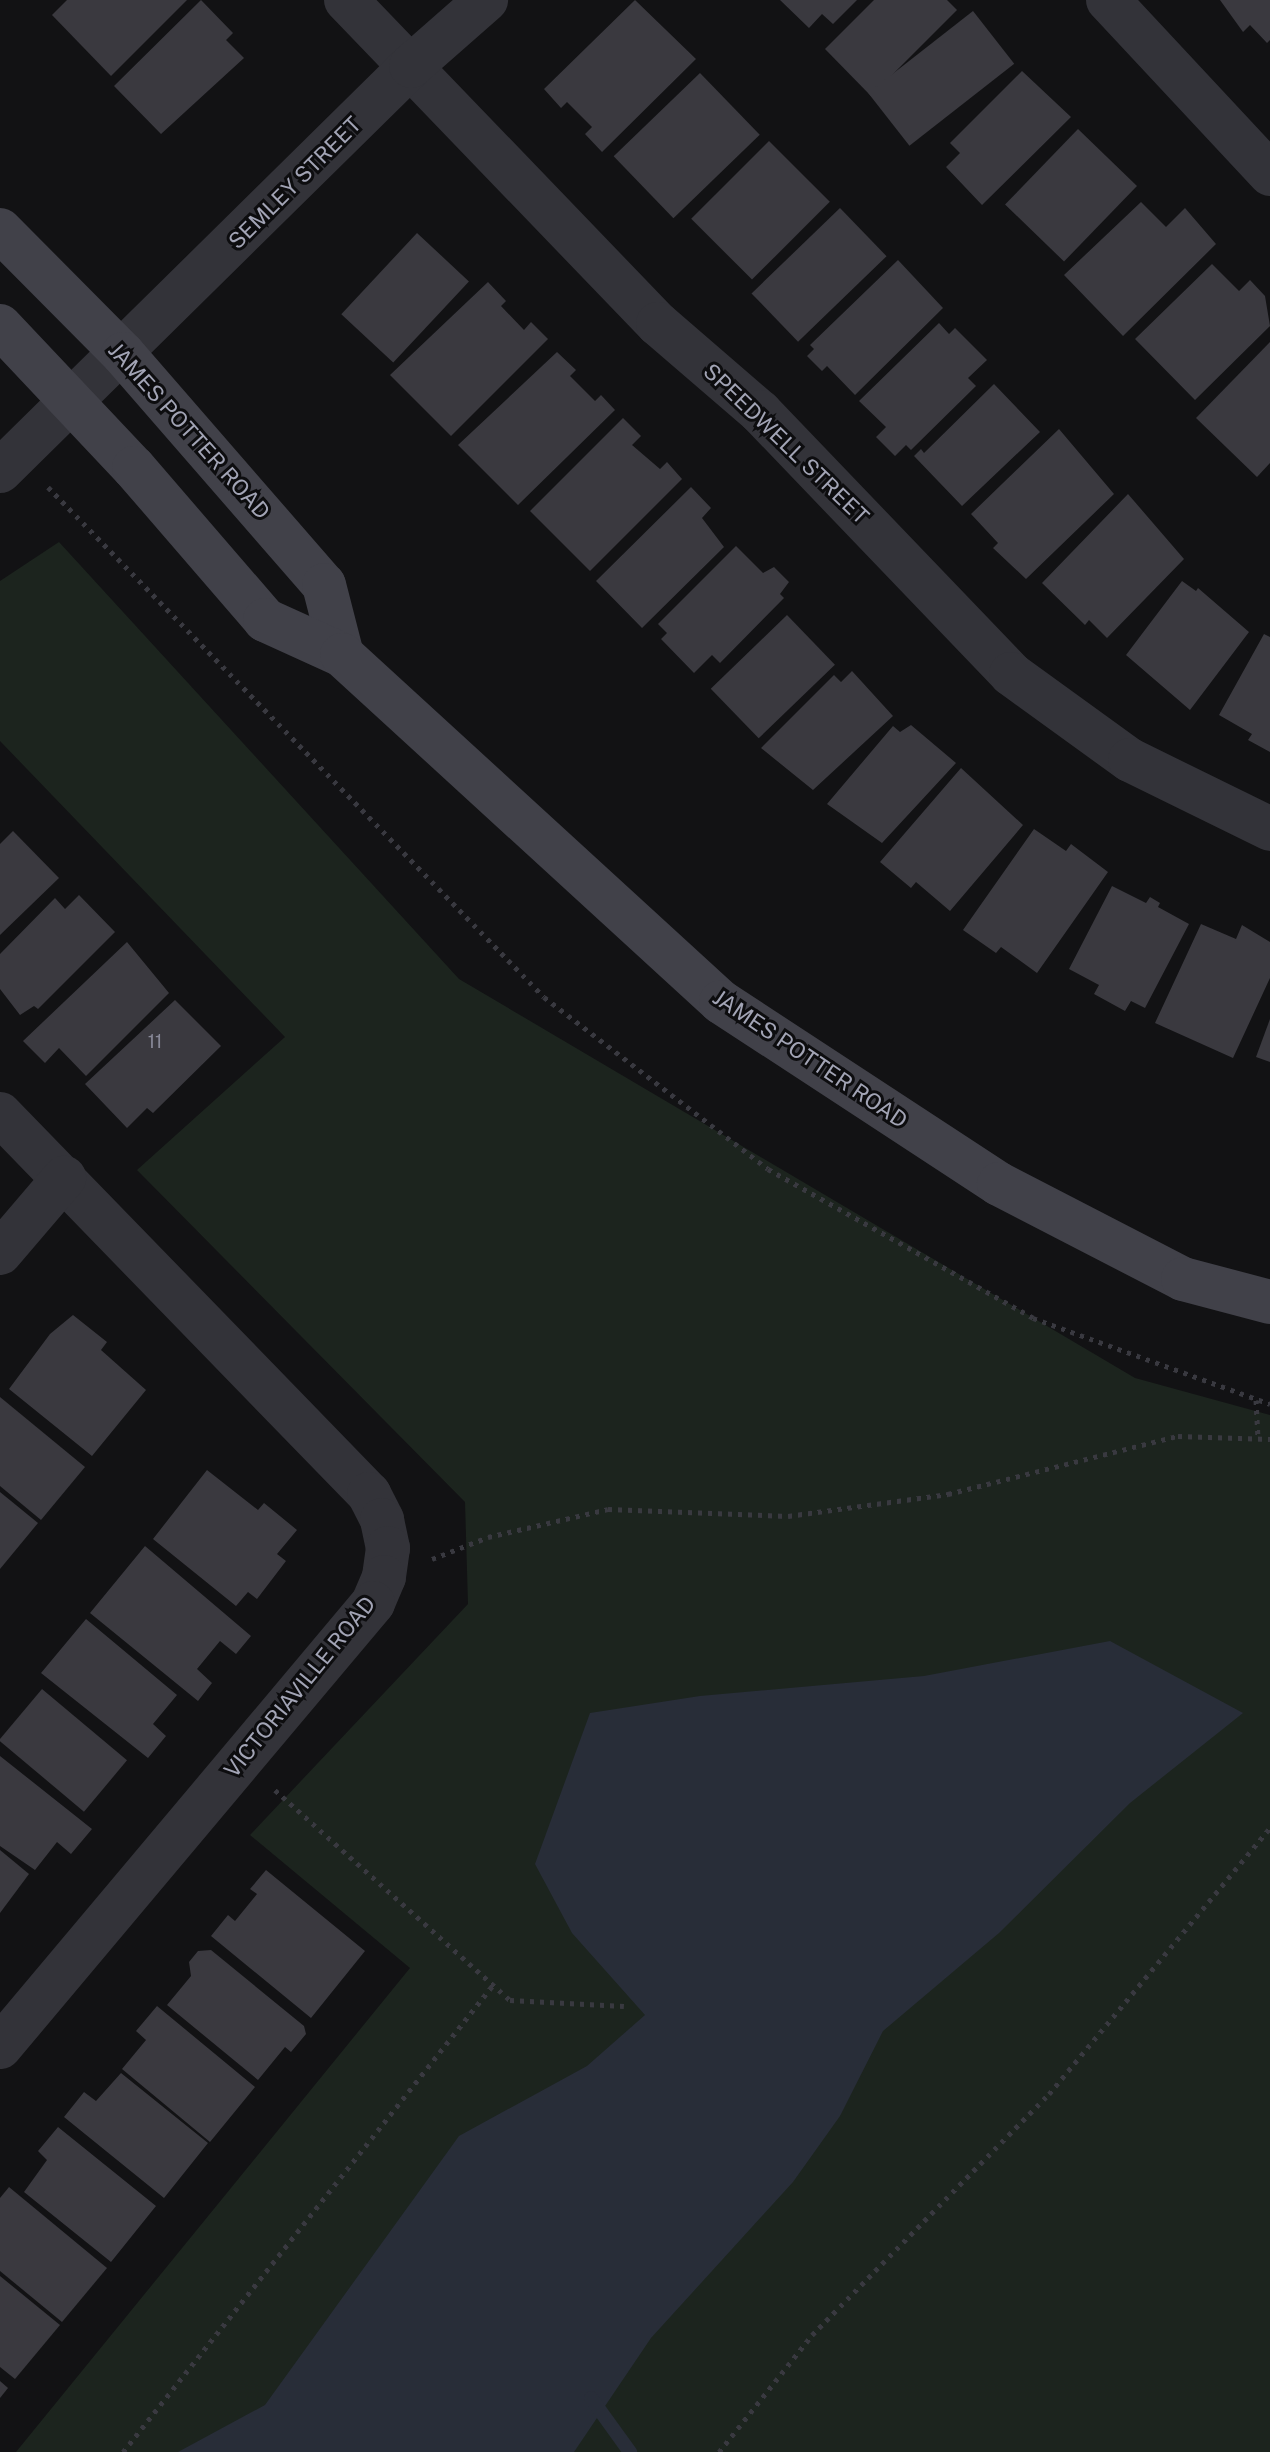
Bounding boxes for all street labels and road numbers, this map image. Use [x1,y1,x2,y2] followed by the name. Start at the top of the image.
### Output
[223,111,367,255] street label: SEMLEY STREET
[103,337,275,525] street label: JAMES POTTER ROAD
[698,358,874,530] street label: SPEEDWELL STREET
[708,984,912,1134] street label: JAMES POTTER ROAD
[219,1591,381,1783] street label: VICTORIAVILLE ROAD

